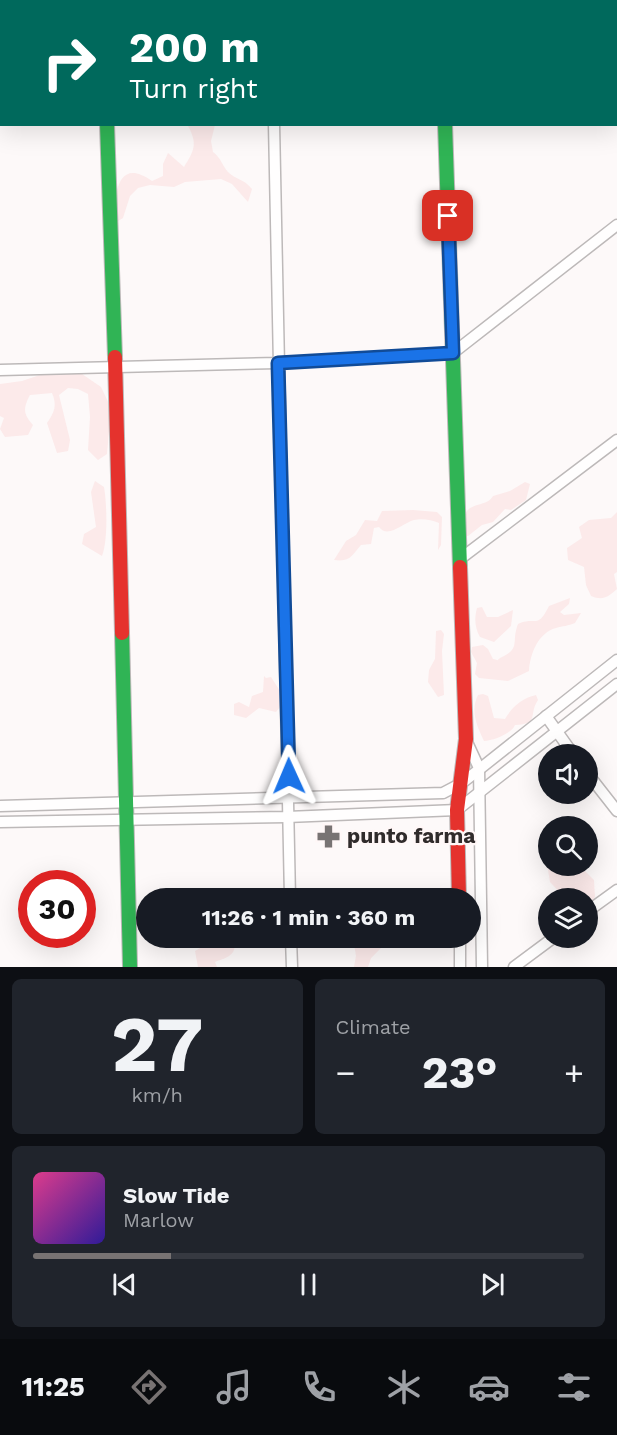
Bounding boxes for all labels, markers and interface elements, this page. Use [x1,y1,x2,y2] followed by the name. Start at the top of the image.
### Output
[129,23,260,72] text: 200 m
[30,24,108,102] icon: right
[129,73,258,105] text: Turn right
[422,190,473,241] pin
[431,199,464,232] icon: arrive
[257,744,321,808] position arrow
[538,744,598,948] map controls
[538,744,598,804] button: sound
[538,816,598,876] button: search
[316,823,342,849] pharmacy icon: punto farma
[347,823,476,848] place label: punto farma
[18,870,96,948] speed limit sign: 30
[538,888,598,948] button: layers
[202,905,415,930] text: 11:26 · 1 min · 360 m
[111,998,204,1090] text: 27
[336,1015,411,1039] text: Climate
[422,1046,498,1099] text: 23°
[336,1053,355,1092] text: −
[564,1053,584,1092] text: +
[131,1083,183,1107] text: km/h
[123,1183,230,1208] text: Slow Tide
[123,1208,194,1232] text: Marlow
[108,1268,141,1301] icon: previous
[292,1268,325,1301] icon: pause
[476,1268,509,1301] icon: next
[128,1366,170,1408] icon: directions
[213,1366,255,1408] icon: music
[298,1366,340,1408] icon: phone
[383,1366,425,1408] icon: climate
[468,1366,510,1408] icon: car
[553,1366,595,1408] icon: filters
[22,1371,85,1403] text: 11:25

